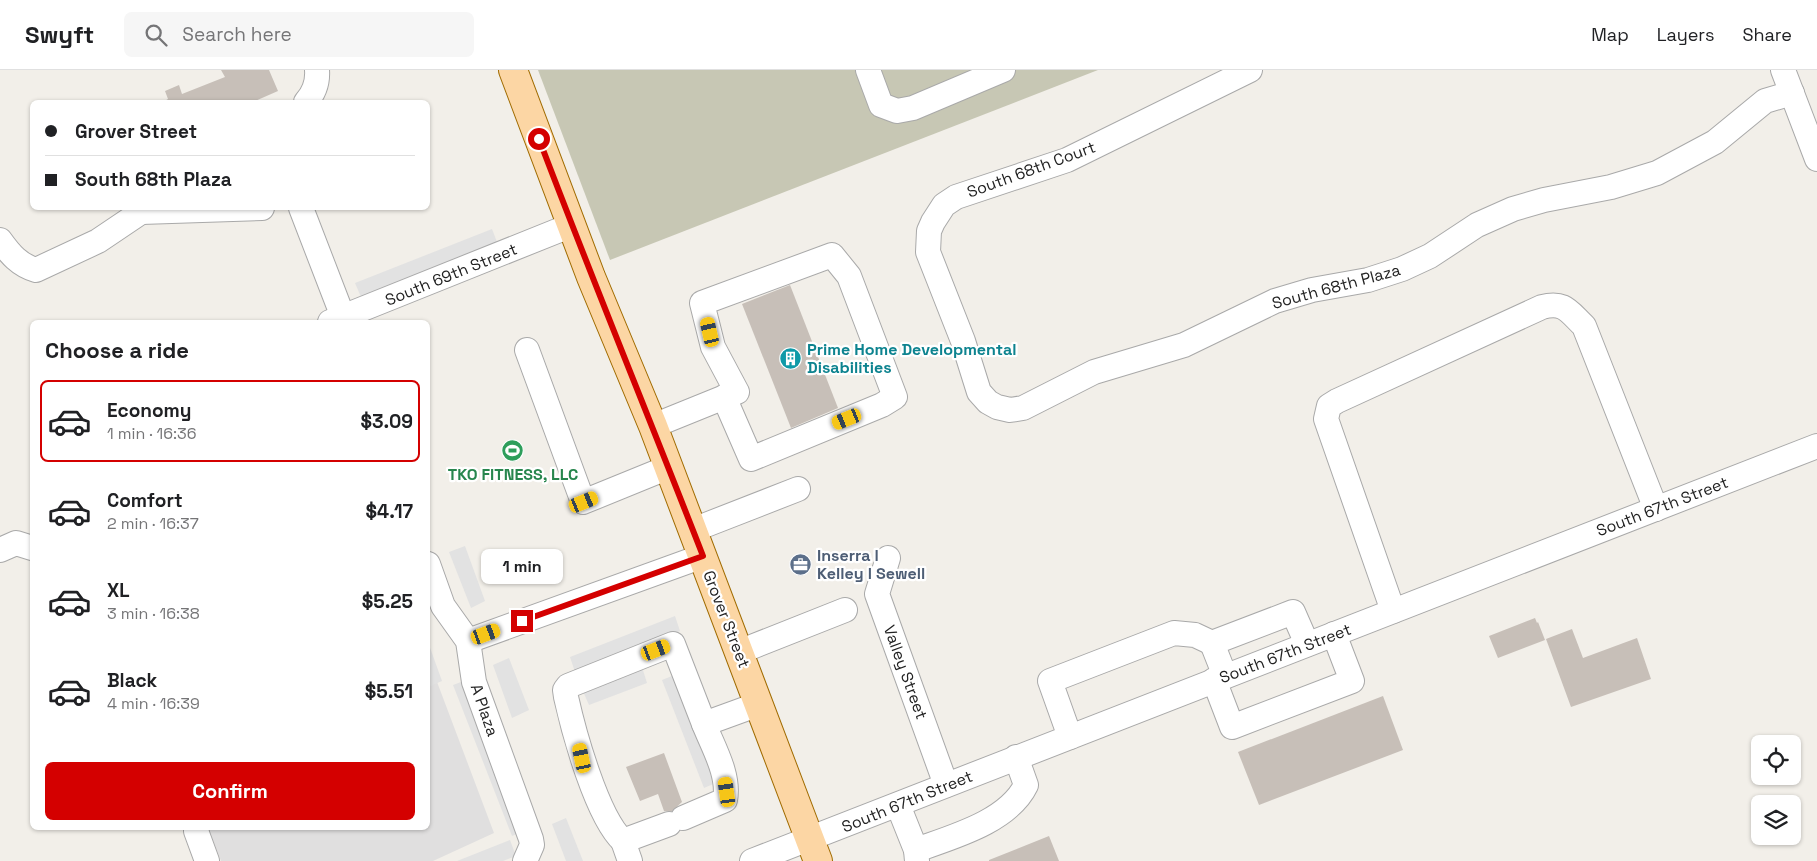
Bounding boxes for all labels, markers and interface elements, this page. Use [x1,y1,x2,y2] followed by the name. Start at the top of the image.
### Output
[124,12,474,57] search box
[25,19,94,50] text: Swyft
[142,21,170,49] icon: search
[182,22,292,47] text: Search here
[1591,23,1629,46] text: Map
[1657,23,1714,46] text: Layers
[1742,23,1792,46] text: Share
[75,119,197,144] text: Grover Street
[528,128,550,150] route start
[964,136,1098,202] street label: South 68th Court
[75,167,232,192] text: South 68th Plaza
[382,238,520,311] street label: South 69th Street
[1270,259,1403,314] street label: South 68th Plaza
[699,316,720,348] car
[45,336,189,364] text: Choose a ride
[807,339,1017,378] place label: Prime Home Developmental Disabilities
[779,346,803,370] building icon: Prime Home Developmental Disabilities
[107,398,191,423] text: Economy
[47,399,92,444] icon: car
[830,406,863,432] car
[360,409,413,434] text: $3.09
[107,423,197,444] text: 1 min · 16:36
[501,438,525,462] sports icon: TKO FITNESS, LLC
[448,464,578,485] place label: TKO FITNESS, LLC
[1593,472,1731,541] street label: South 67th Street
[107,488,183,513] text: Comfort
[47,489,92,534] icon: car
[567,489,600,515] car
[366,499,413,524] text: $4.17
[107,513,199,534] text: 2 min · 16:37
[817,545,925,584] place label: Inserra l Kelley l Sewell
[481,548,563,584] callout: 1 min
[789,552,813,576] office icon: Inserra l Kelley l Sewell
[502,556,542,577] text: 1 min
[698,567,755,671] street label: Grover Street
[107,578,130,603] text: XL
[47,579,92,624] icon: car
[362,589,413,614] text: $5.25
[107,603,200,624] text: 3 min · 16:38
[511,610,533,632] route end
[1216,619,1354,688] street label: South 67th Street
[469,622,502,646] car
[879,622,932,722] street label: Valley Street
[639,638,672,662] car
[107,668,157,693] text: Black
[47,669,92,714] icon: car
[365,679,413,704] text: $5.51
[466,681,503,739] street label: A Plaza
[107,693,200,714] text: 4 min · 16:39
[1751,735,1801,845] map controls
[1751,735,1801,785] button: locate
[571,742,592,774] car
[45,762,415,820] button: Confirm
[839,766,976,837] street label: South 67th Street
[717,776,736,808] car
[1751,795,1801,845] button: layers

